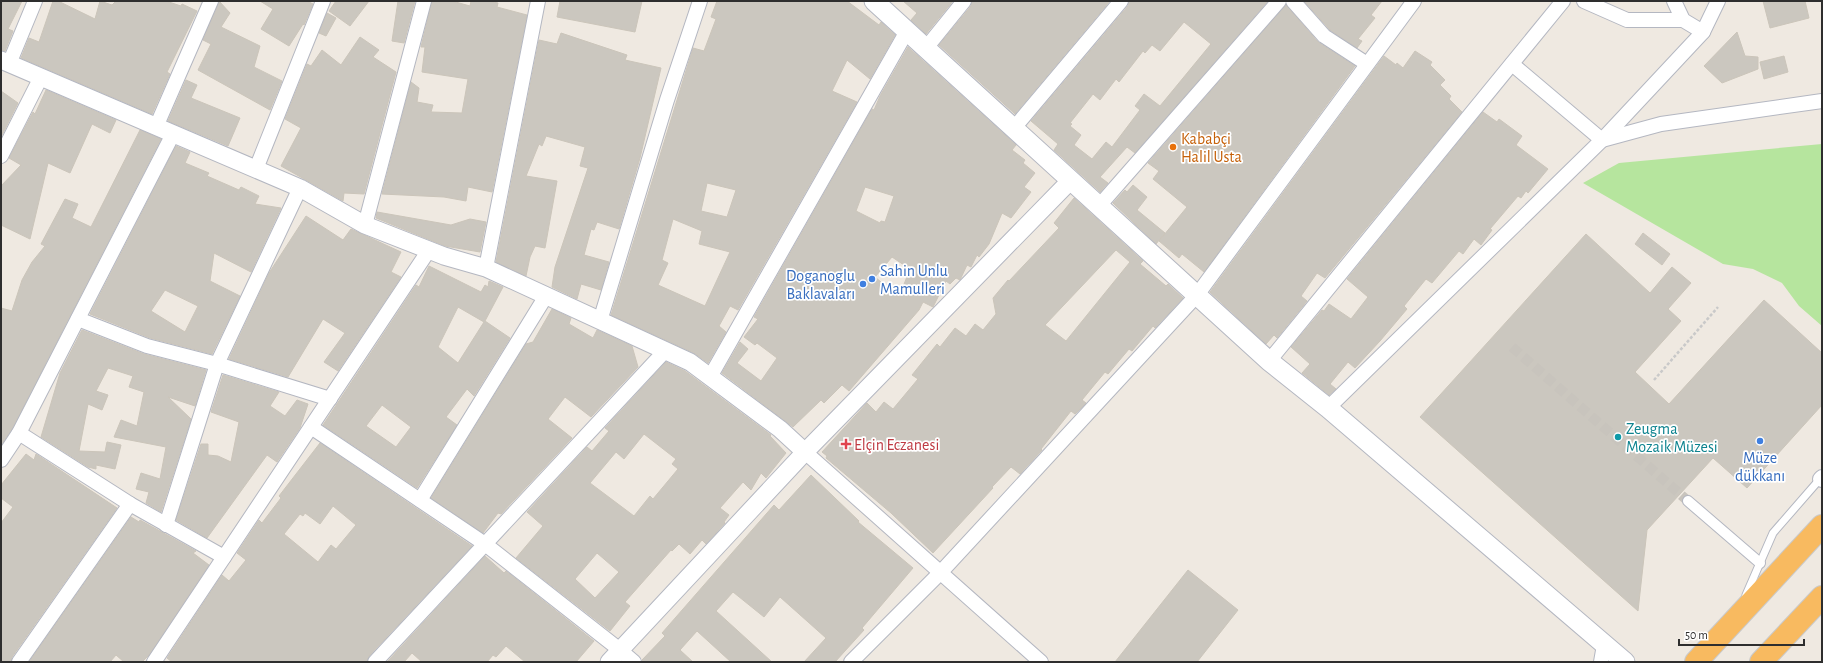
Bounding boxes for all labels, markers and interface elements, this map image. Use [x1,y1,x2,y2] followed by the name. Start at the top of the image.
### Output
[1181,131,1242,165] place label: Kababçi Halil Usta
[1168,142,1178,152] marker: Kababçi Halil Usta
[880,263,948,297] place label: Sahin Unlu Mamulleri
[786,268,855,302] place label: Doganoglu Baklavaları
[867,274,877,284] marker: Sahin Unlu Mamulleri
[858,279,868,289] marker: Doganoglu Baklavaları
[1626,421,1718,455] place label: Zeugma Mozaik Müzesi
[1613,432,1623,442] marker: Zeugma Mozaik Müzesi
[1755,436,1765,446] marker: Müze dükkanı
[854,437,939,453] place label: Elçin Eczanesi
[841,439,851,449] marker: Elçin Eczanesi
[1735,450,1785,484] place label: Müze dükkanı
[1679,621,1804,647] scale bar
[1685,629,1708,641] text: 50 m

